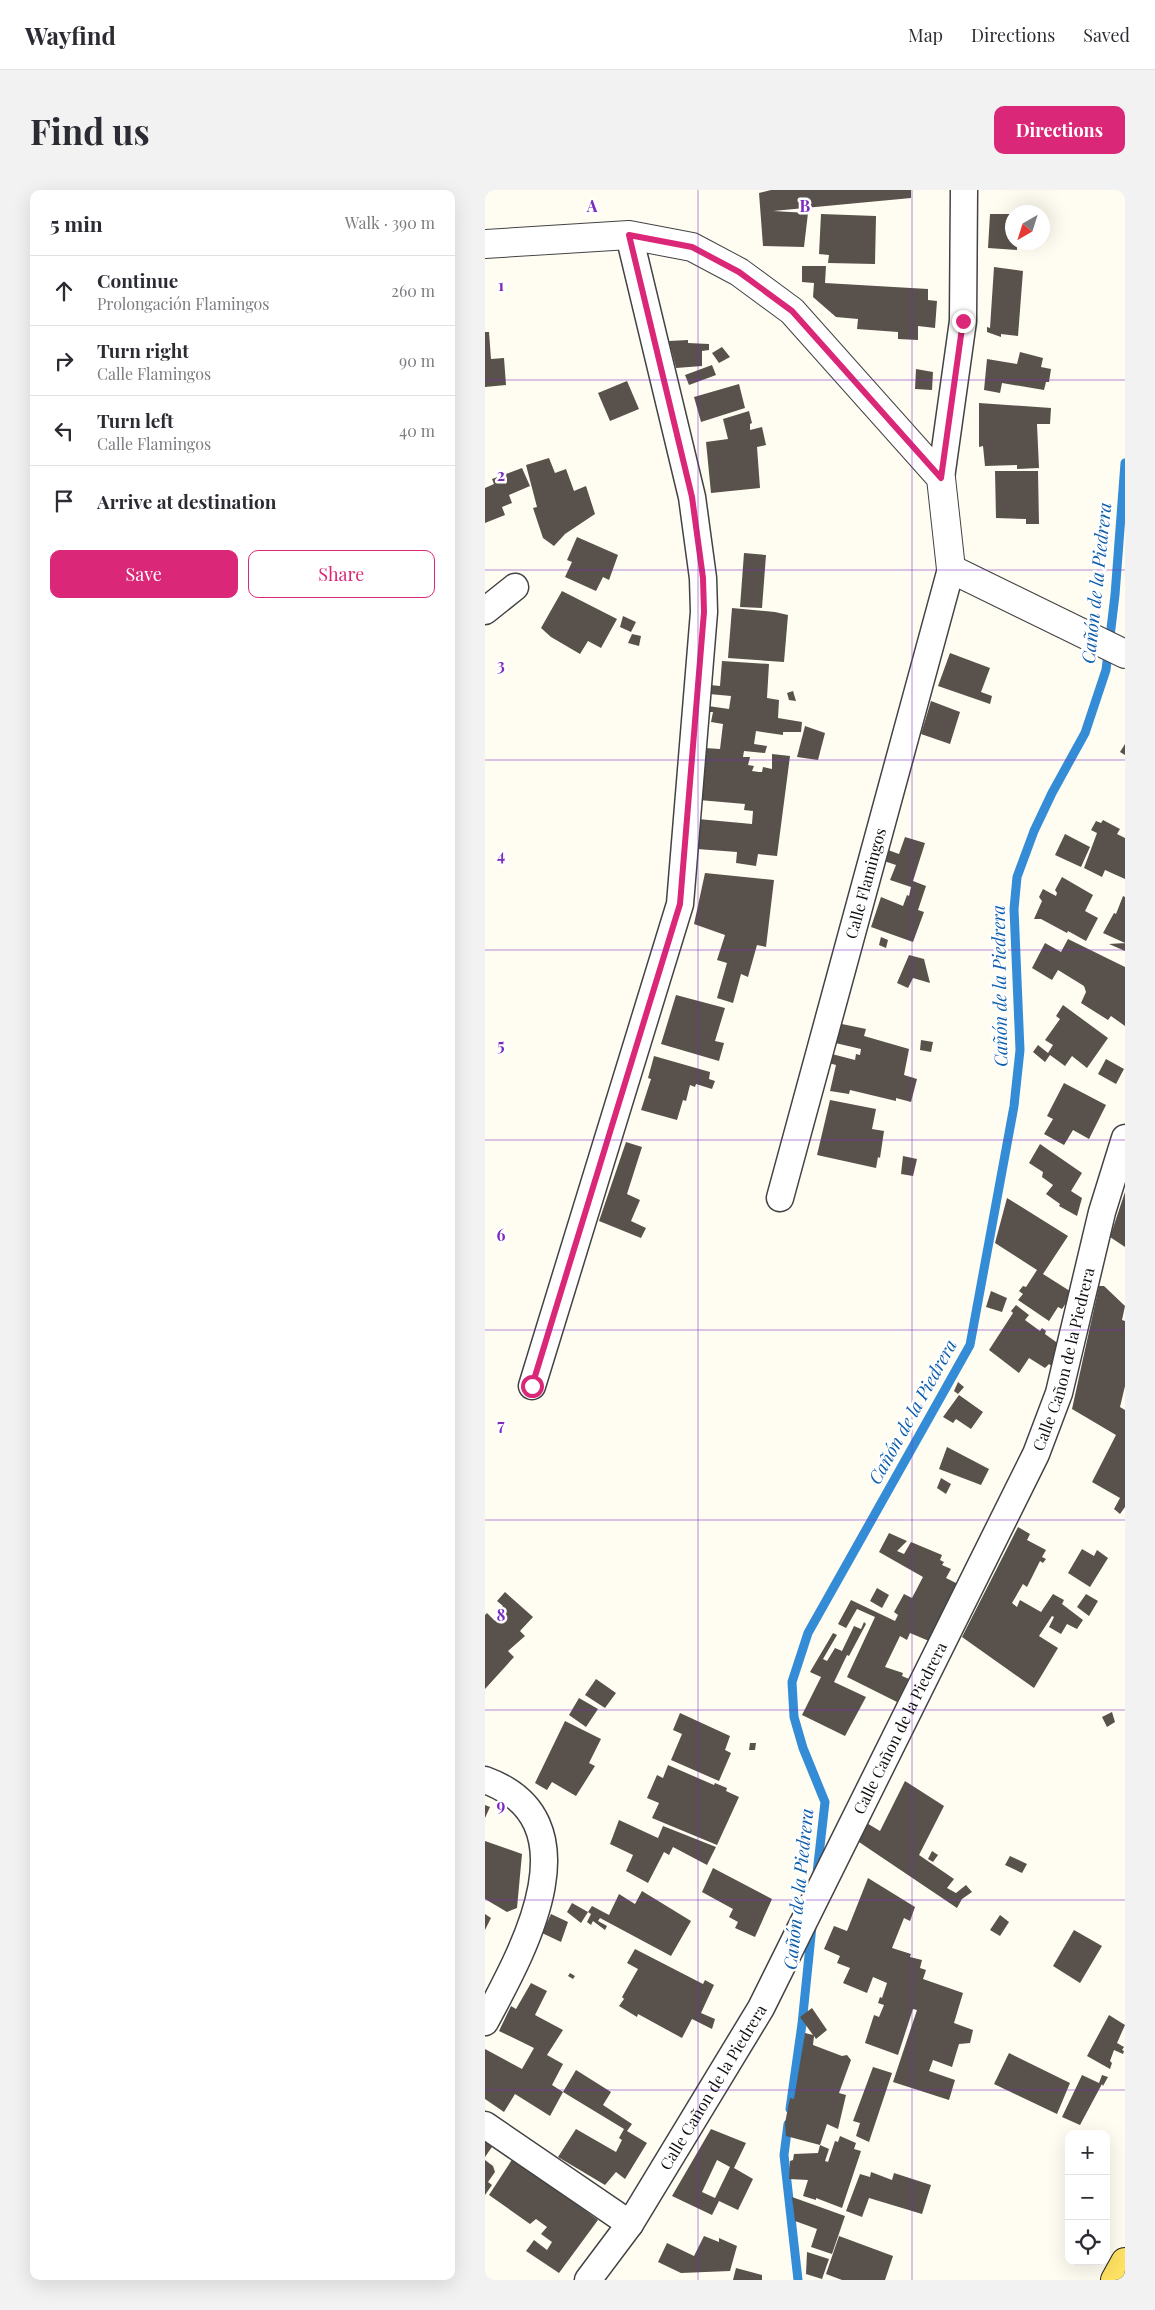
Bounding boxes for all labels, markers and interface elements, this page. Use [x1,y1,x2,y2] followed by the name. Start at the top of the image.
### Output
[25,19,116,51] text: Wayfind
[908,23,943,47] text: Map
[971,23,1055,47] text: Directions
[1083,23,1130,47] text: Saved
[994,106,1125,154] button: Directions
[30,107,150,154] text: Find us
[586,195,598,216] text: A
[800,195,811,216] text: B
[1005,205,1050,250] north arrow
[50,209,103,237] text: 5 min
[345,212,435,233] text: Walk · 390 m
[97,267,178,293] text: Continue
[498,274,504,295] text: 1
[50,277,78,305] icon: ahead
[391,280,435,301] text: 260 m
[97,293,269,314] text: Prolongación Flamingos
[952,310,975,333] route end
[97,337,189,363] text: Turn right
[50,347,78,375] icon: right
[399,350,435,371] text: 90 m
[97,363,211,384] text: Calle Flamingos
[97,407,174,433] text: Turn left
[50,417,78,445] icon: left
[399,420,435,441] text: 40 m
[97,433,211,454] text: Calle Flamingos
[497,464,505,485] text: 2
[50,487,78,515] icon: arrive
[97,488,277,514] text: Arrive at destination
[1076,501,1116,665] water label: Cañón de la Piedrera
[50,550,238,598] button: Save
[248,550,435,598] button: Share
[497,654,505,675] text: 3
[840,825,890,941] street label: Calle Flamingos
[497,844,505,865] text: 4
[986,905,1012,1067] water label: Cañón de la Piedrera
[497,1034,505,1055] text: 5
[497,1224,506,1245] text: 6
[1027,1265,1098,1454] street label: Calle Cañon de la Piedrera
[862,1335,962,1488] water label: Cañón de la Piedrera
[521,1375,544,1398] route start
[497,1414,505,1435] text: 7
[497,1604,506,1625] text: 8
[848,1638,951,1818] street label: Calle Cañon de la Piedrera
[497,1794,506,1815] text: 9
[778,1807,818,1971] water label: Cañón de la Piedrera
[654,2000,771,2173] street label: Calle Cañon de la Piedrera
[1065,2130,1110,2265] map controls
[1065,2130,1110,2175] button: +
[1065,2175,1110,2220] button: −
[1065,2220,1110,2265] button: locate

